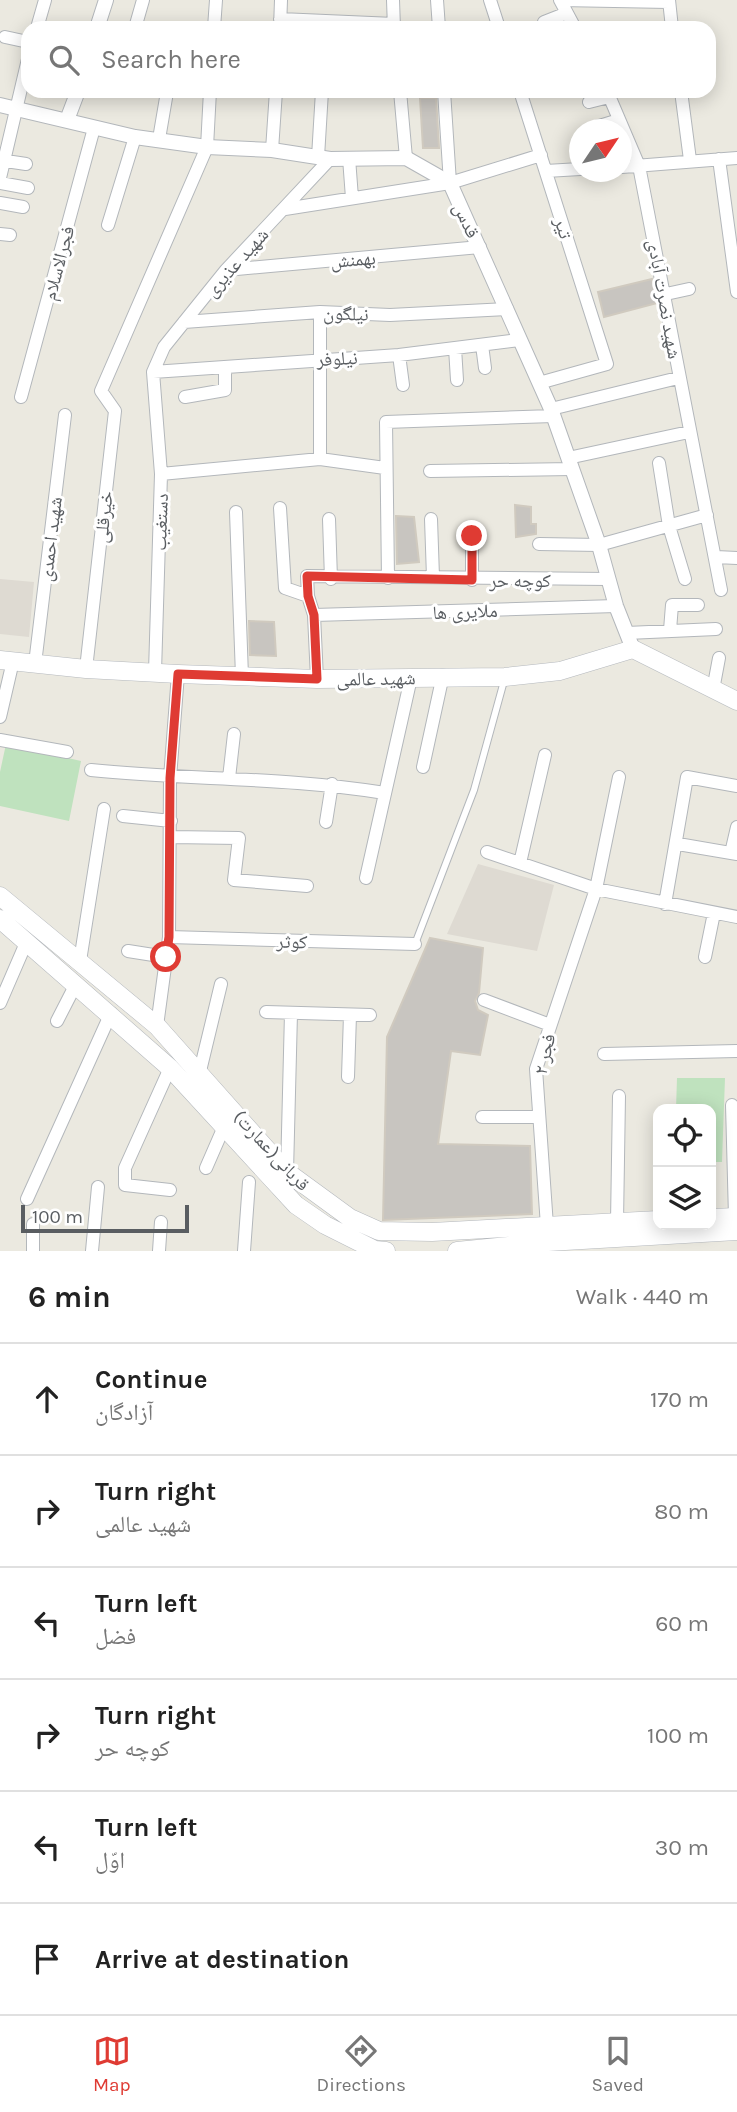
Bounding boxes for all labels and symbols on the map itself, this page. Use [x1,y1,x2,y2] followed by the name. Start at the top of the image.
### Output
[569,119,632,182] north arrow
[448,199,484,242] street label: قدس
[549,214,577,242] street label: تیر
[38,224,81,303] street label: فجرالاسلام
[200,224,273,301] street label: شهید عذیری
[643,238,685,361] street label: شهید نصرت آبادی
[330,247,377,273] street label: بهمنش
[323,302,369,326] street label: نیلگون
[315,347,358,371] street label: نیلوفر
[90,490,118,544] street label: خیرقلی
[149,493,173,551] street label: دستغیب
[35,495,67,583] street label: شهید احمدی
[456,520,487,551] route end
[488,570,551,592] street label: کوچه حر
[432,600,498,624] street label: ملایری ها
[336,667,416,691] street label: شهید عالمی
[275,930,308,954] street label: کوثر
[150,941,181,972] route start
[530,1032,560,1077] street label: فجر ۲
[229,1106,314,1195] street label: (عمارت)قربانی
[21,1202,189,1234] scale bar

